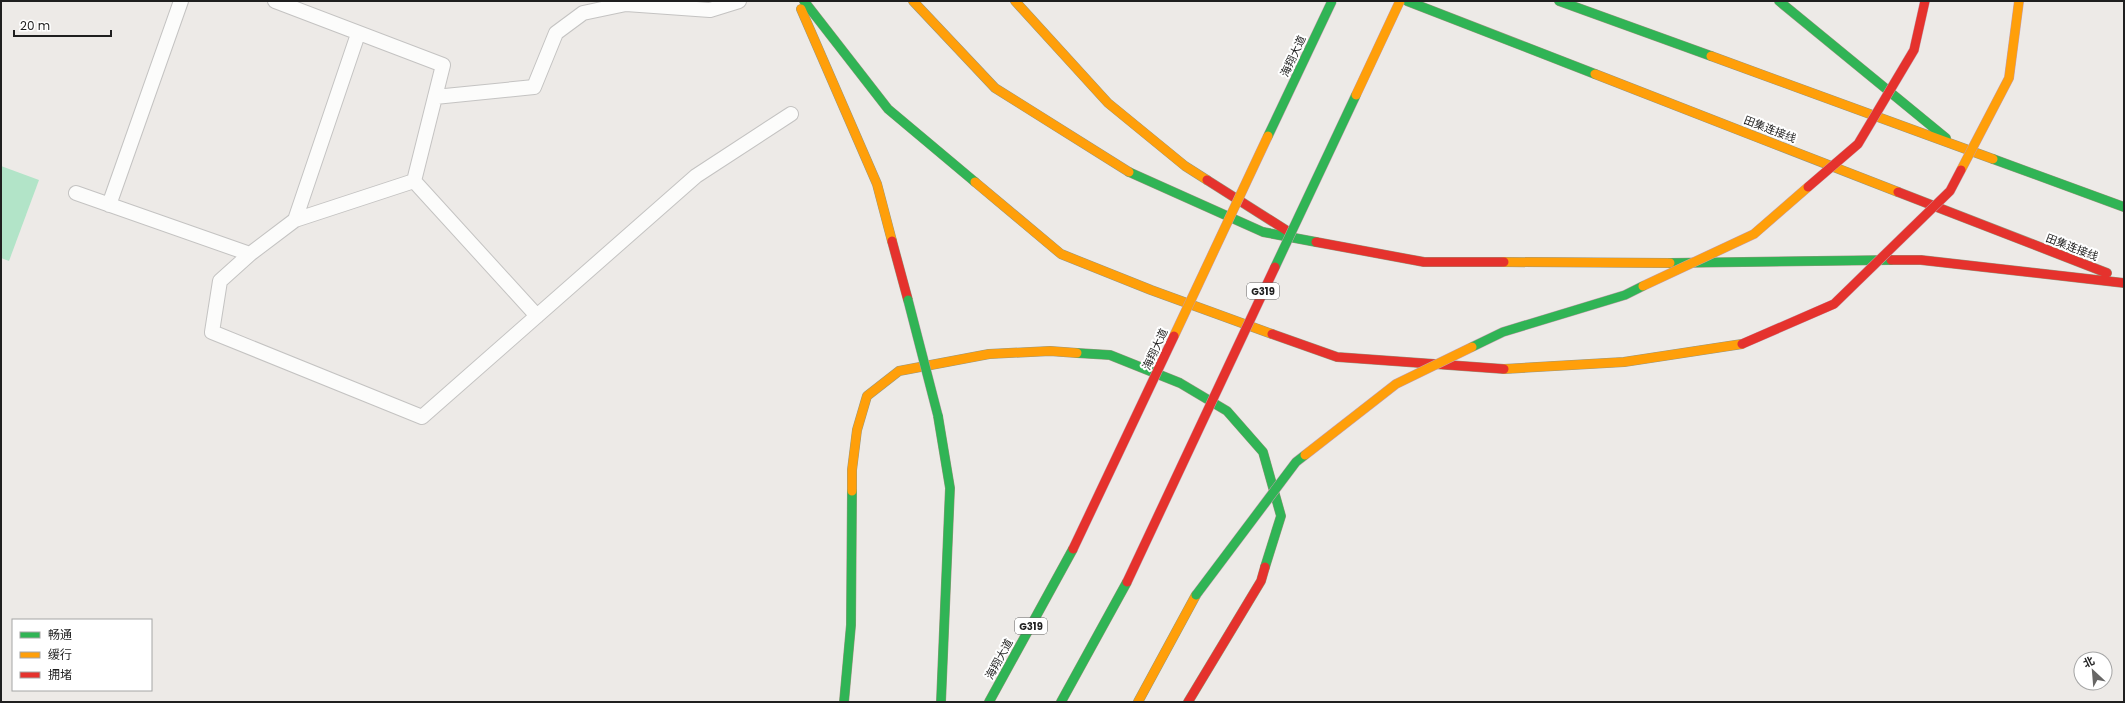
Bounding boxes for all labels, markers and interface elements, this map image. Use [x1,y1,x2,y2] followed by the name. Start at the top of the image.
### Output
[14,12,111,38] scale bar
[20,17,50,34] text: 20 m
[1276,33,1310,79] street label: 海翔大道
[1741,112,1799,146] street label: 田集连接线
[2043,230,2101,264] street label: 田集连接线
[1247,283,1279,299] road number: G319
[1138,326,1172,372] street label: 海翔大道
[1015,618,1047,634] road number: G319
[12,619,152,691] legend
[48,626,72,643] text: 畅通
[981,636,1017,682] street label: 海翔大道
[48,646,72,663] text: 缓行
[2073,651,2113,691] north arrow
[2080,652,2097,672] text: 北
[48,666,72,683] text: 拥堵

